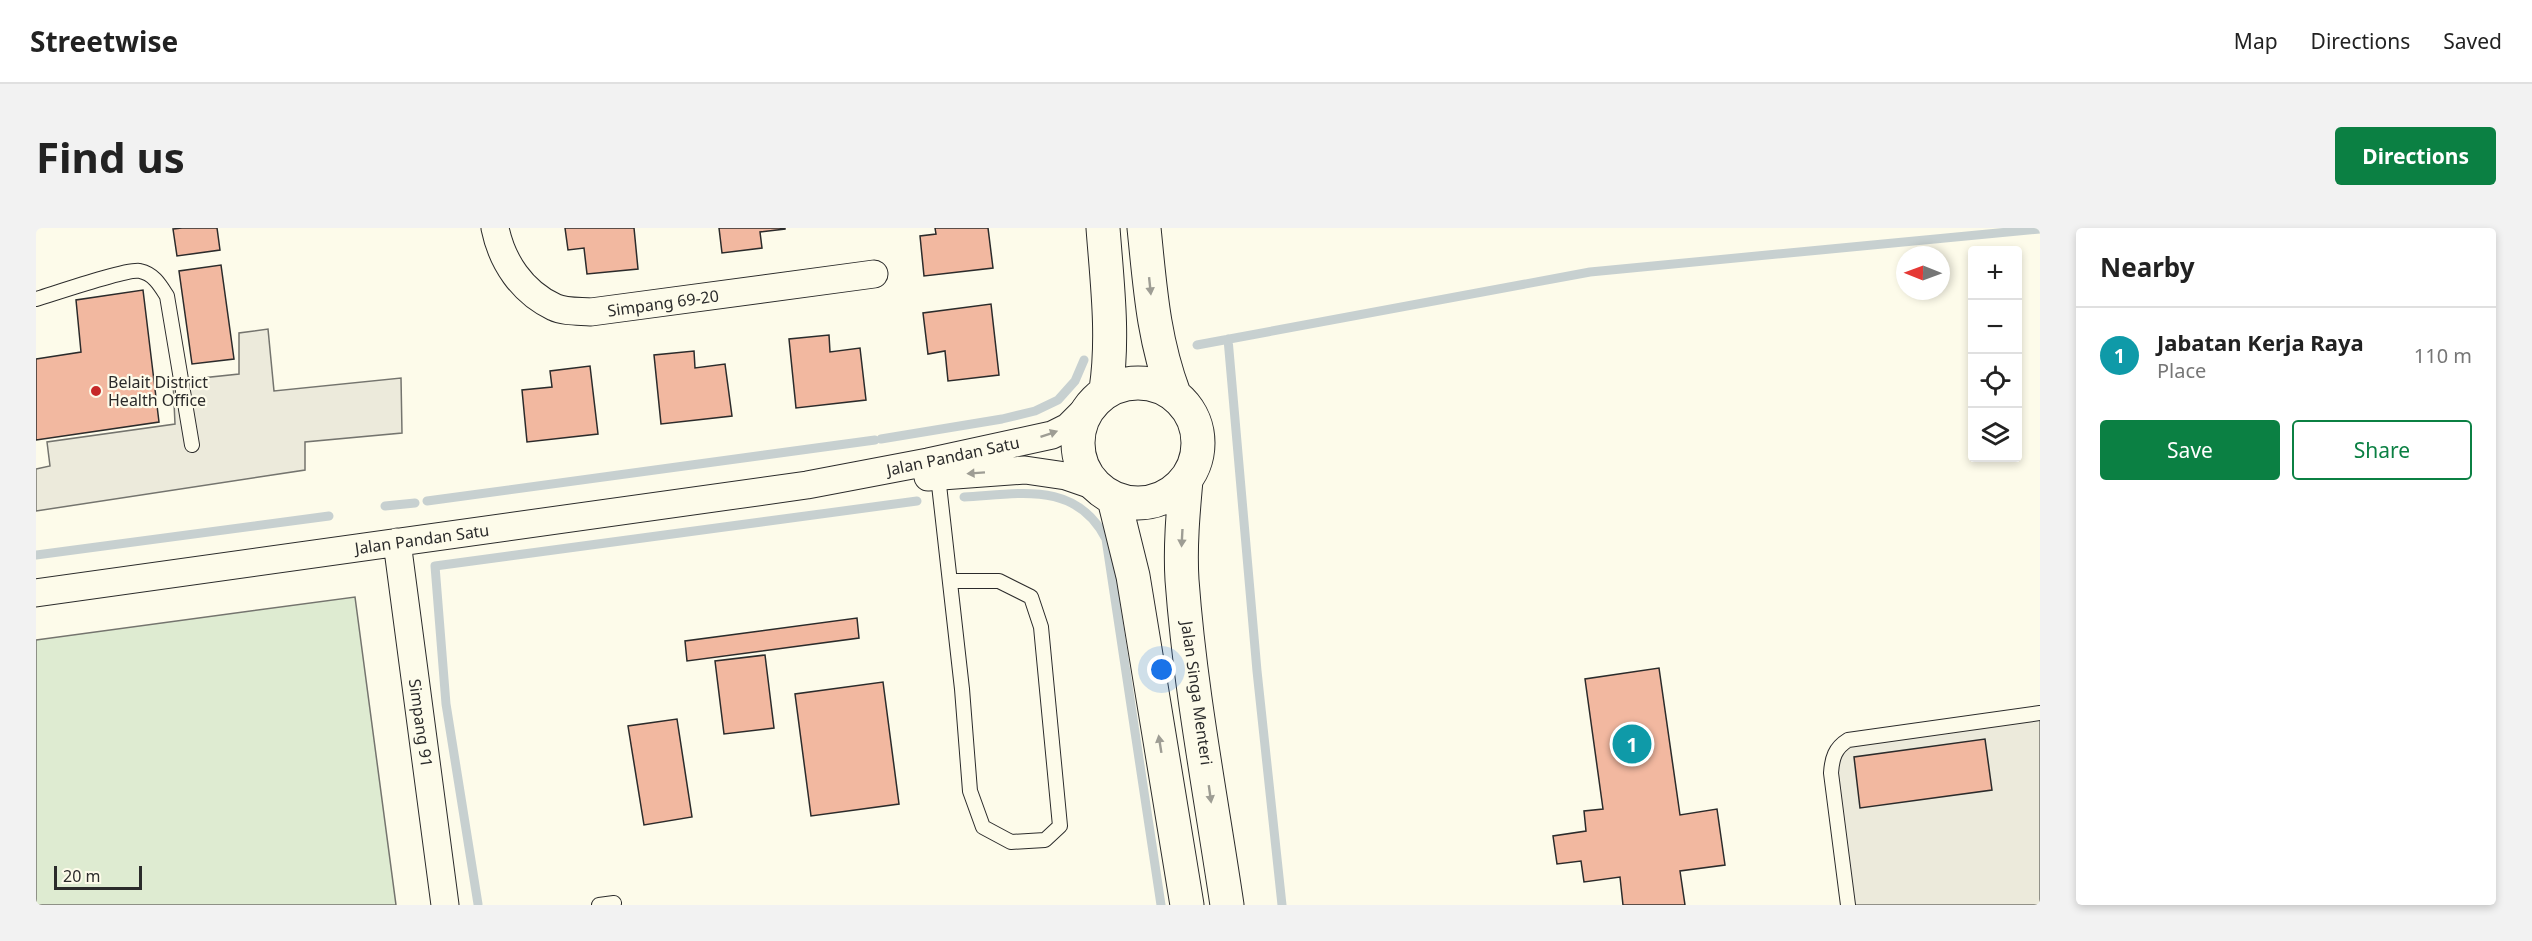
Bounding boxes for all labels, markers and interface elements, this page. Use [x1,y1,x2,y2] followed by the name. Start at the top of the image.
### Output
[30,22,178,60] text: Streetwise
[2234,27,2278,55] text: Map
[2311,27,2410,55] text: Directions
[2443,27,2502,55] text: Saved
[2335,127,2496,185] button: Directions
[36,128,185,185] text: Find us
[1896,246,1950,300] north arrow
[1968,246,2022,462] map controls
[1968,246,2022,300] button: +
[2100,249,2195,285] text: Nearby
[1145,277,1155,296] one-way arrow
[606,284,720,322] street label: Simpang 69-20
[1968,300,2022,354] button: −
[2157,327,2364,357] text: Jabatan Kerja Raya
[2114,342,2125,369] text: 1
[2414,342,2472,369] text: 110 m
[1968,354,2022,408] button: locate
[2157,357,2206,384] text: Place
[108,371,208,411] place label: Belait District Health Office
[89,384,103,398] marker: Belait District Health Office
[1968,408,2022,462] button: layers
[2100,420,2280,480] button: Save
[2292,420,2472,480] button: Share
[1040,429,1058,439] one-way arrow
[883,431,1021,481] street label: Jalan Pandan Satu
[966,468,985,478] one-way arrow
[351,519,491,560] street label: Jalan Pandan Satu
[1177,529,1186,548] one-way arrow
[1176,618,1218,766] street label: Jalan Singa Menteri
[1147,655,1176,684] your location
[404,677,438,769] street label: Simpang 91
[1612,722,1652,766] pin: 1
[1156,734,1165,753] one-way arrow
[1206,785,1215,804] one-way arrow
[54,863,142,890] scale bar
[63,865,100,887] text: 20 m

